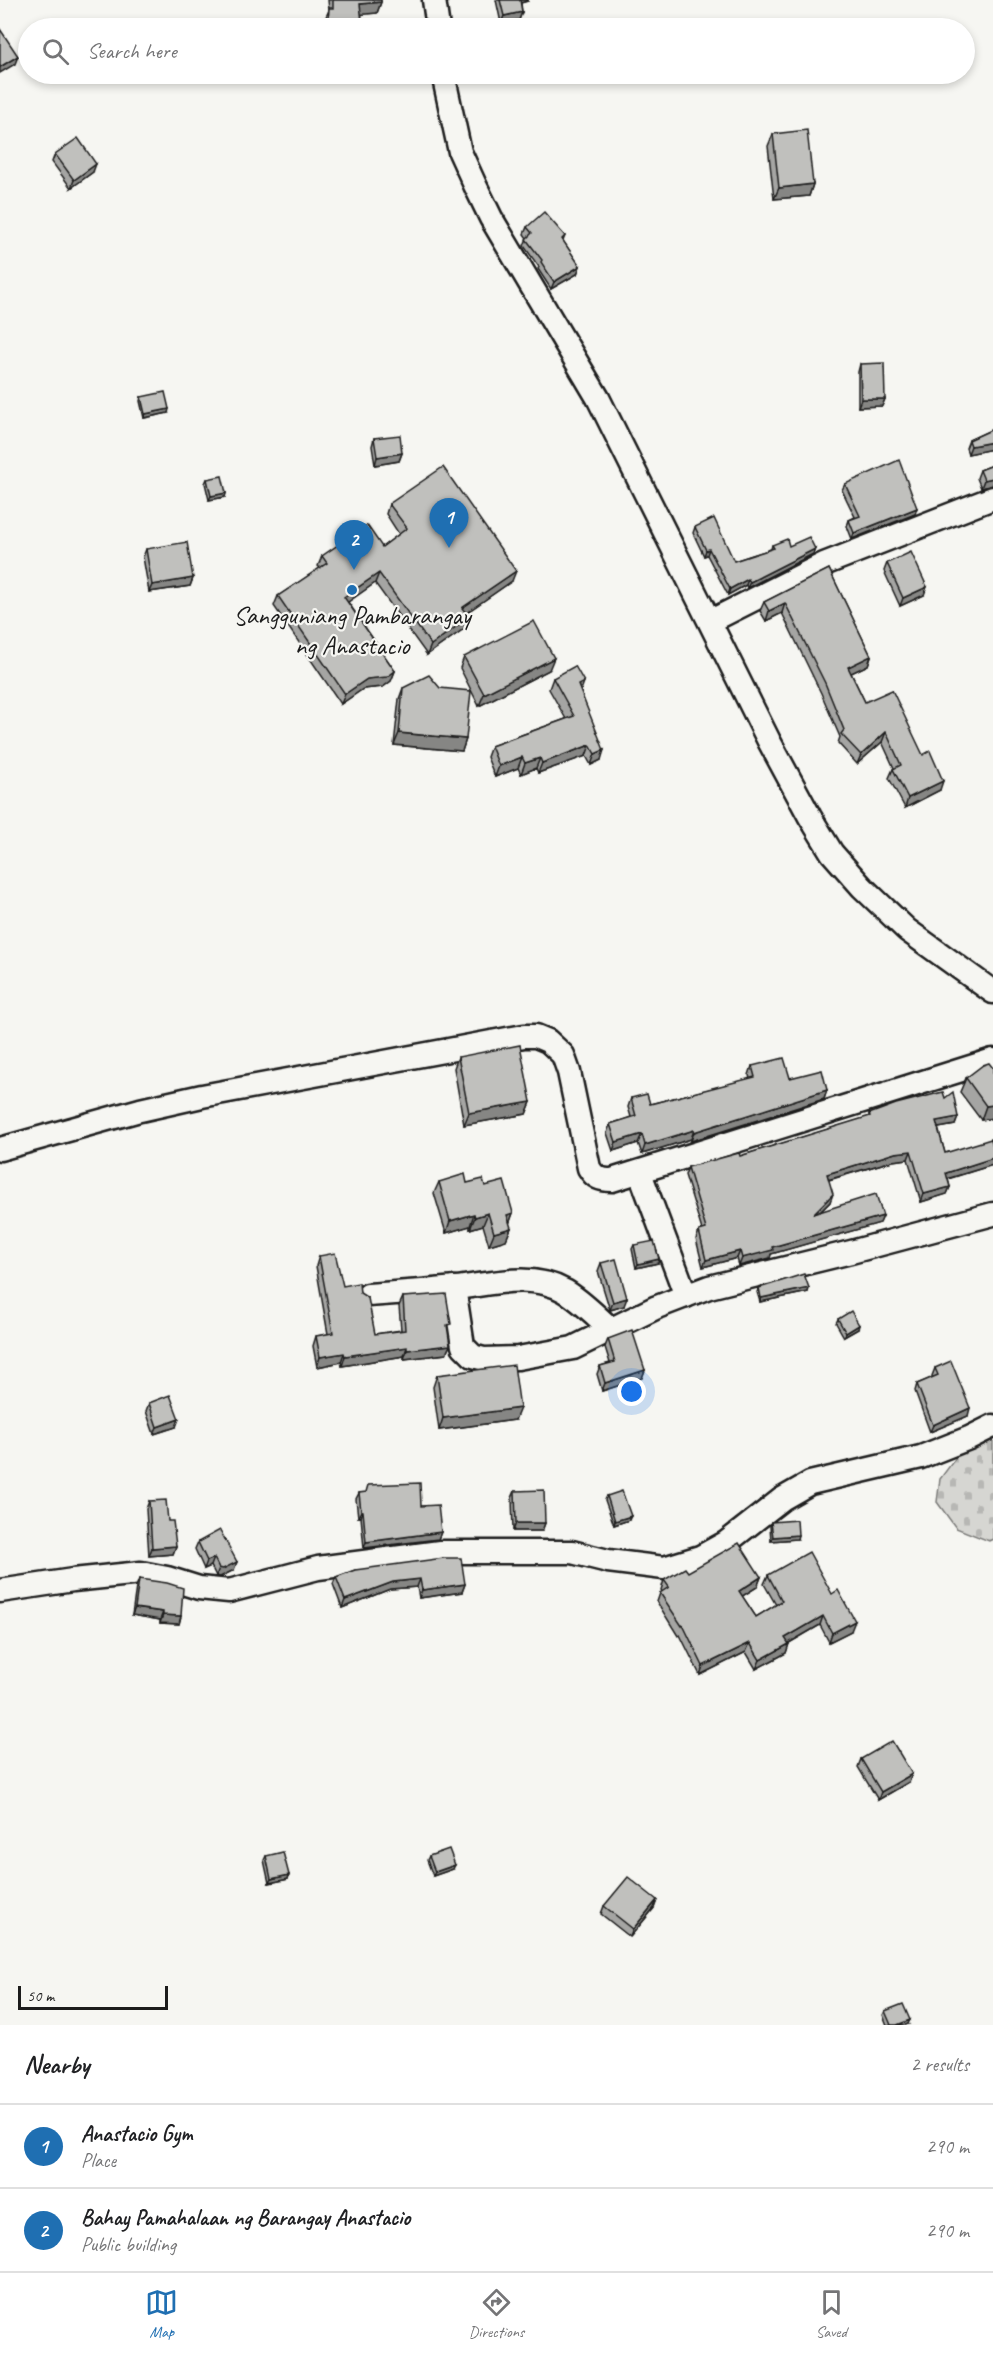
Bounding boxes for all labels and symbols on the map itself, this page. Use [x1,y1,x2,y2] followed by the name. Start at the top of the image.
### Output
[430,498,468,548] pin: 1
[334,520,374,570] pin: 2
[345,583,359,597] marker: Sangguniang Pambarangay ng Anastacio
[233,599,473,662] place label: Sangguniang Pambarangay ng Anastacio
[617,1377,646,1406] your location
[18,1983,168,2010] scale bar

